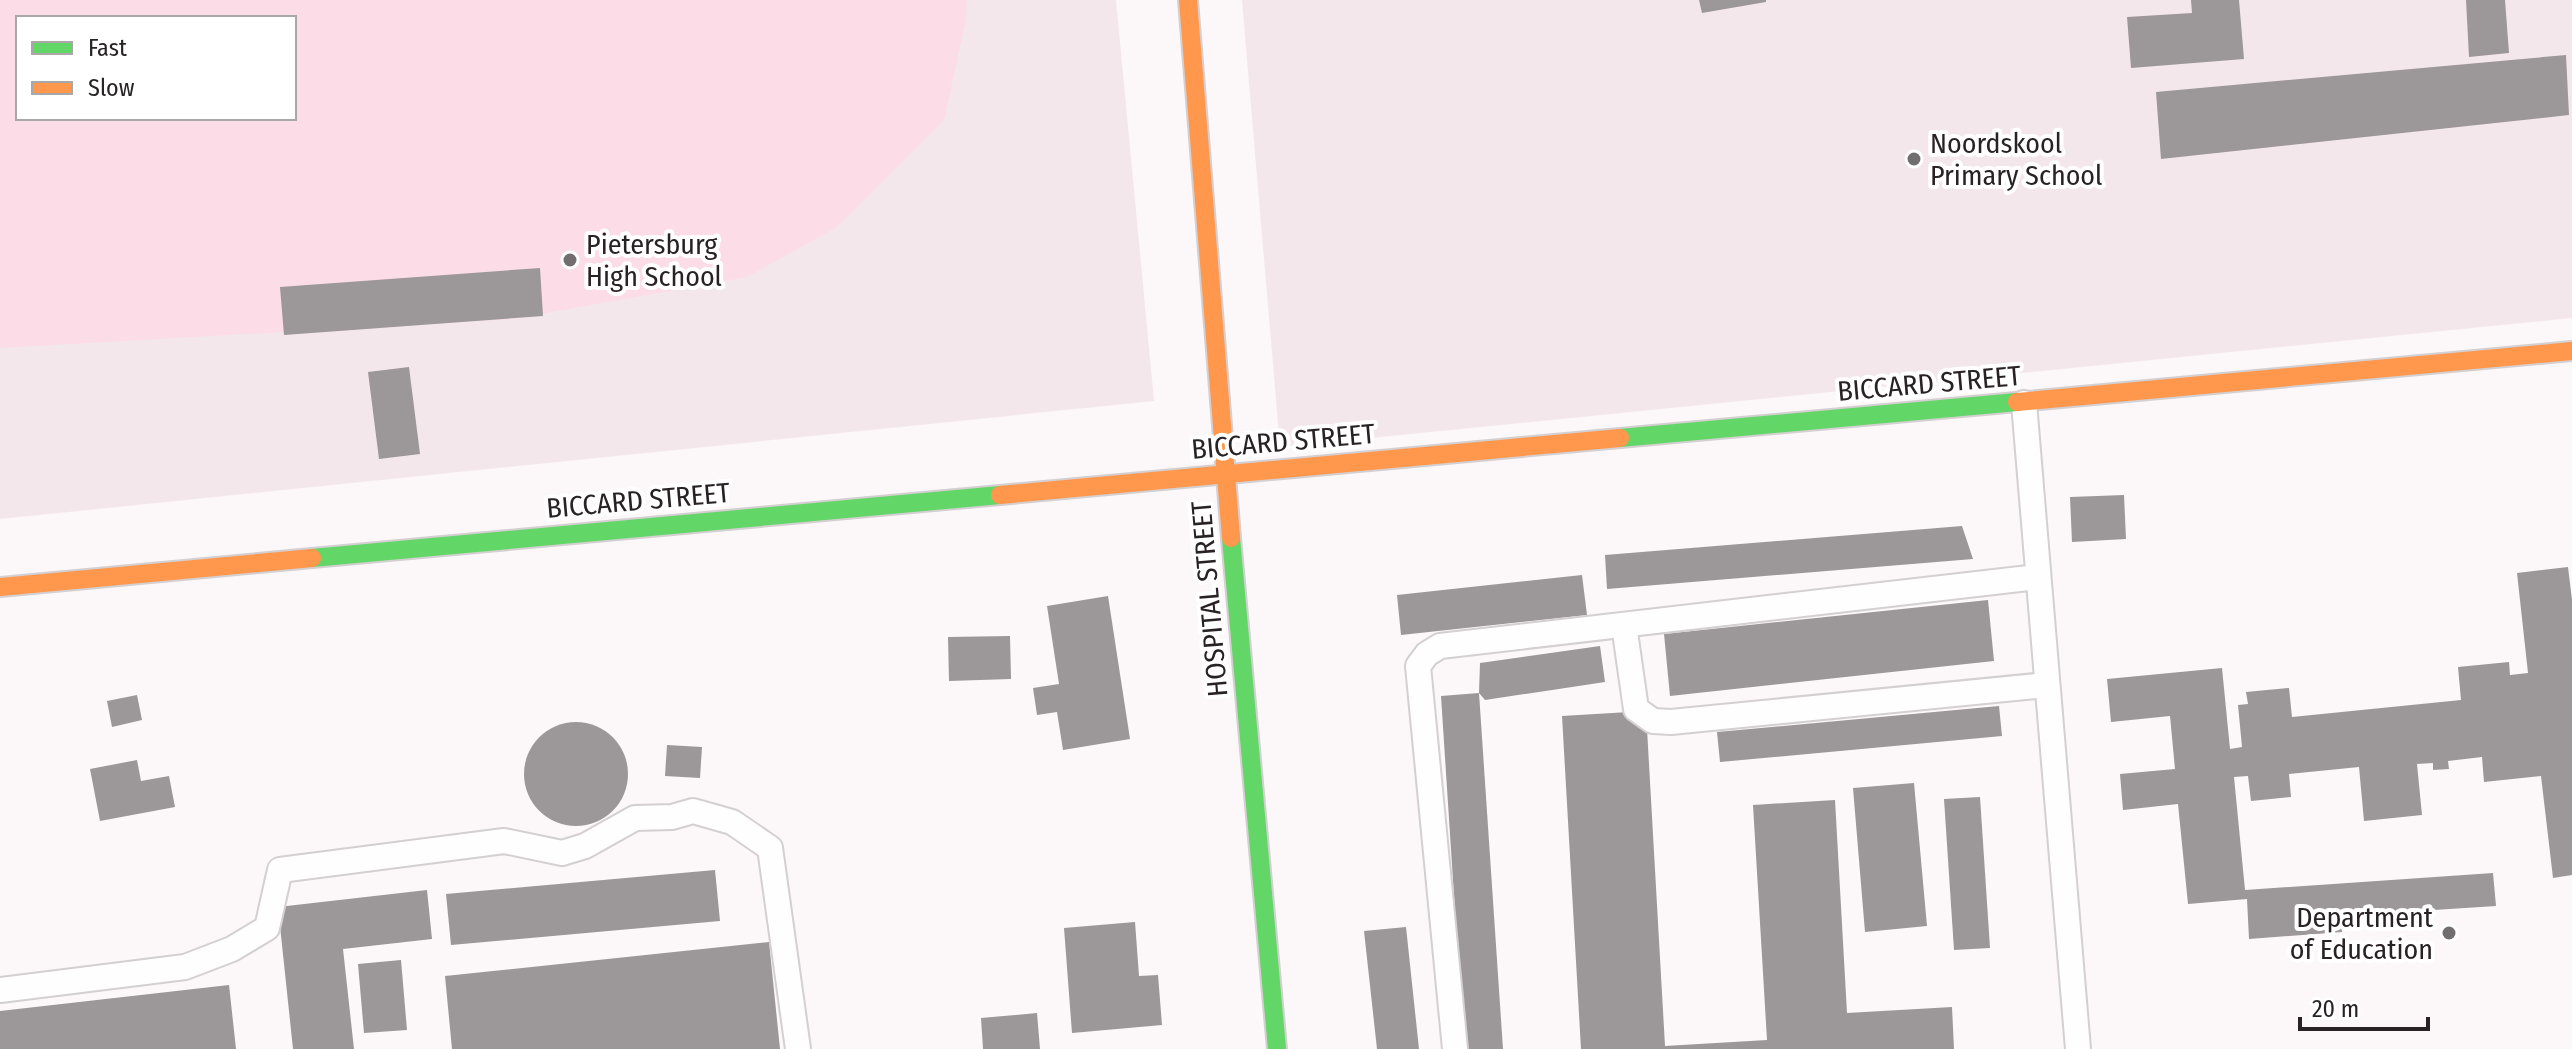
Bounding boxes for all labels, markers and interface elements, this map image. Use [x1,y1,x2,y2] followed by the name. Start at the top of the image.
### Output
[16,16,296,120] legend
[88,34,127,62] text: Fast
[88,74,135,102] text: Slow
[1930,127,2102,192] place label: Noordskool Primary School
[1905,150,1923,168] marker: Noordskool Primary School
[586,228,722,293] place label: Pietersburg High School
[561,251,579,269] marker: Pietersburg High School
[1836,359,2022,408] street label: BICCARD STREET
[1190,417,1376,466] street label: BICCARD STREET
[545,476,731,525] street label: BICCARD STREET
[1184,500,1234,698] street label: HOSPITAL STREET
[2290,901,2434,966] place label: Department of Education
[2440,924,2458,942] marker: Department of Education
[2300,981,2428,1031] scale bar
[2312,995,2359,1023] text: 20 m

